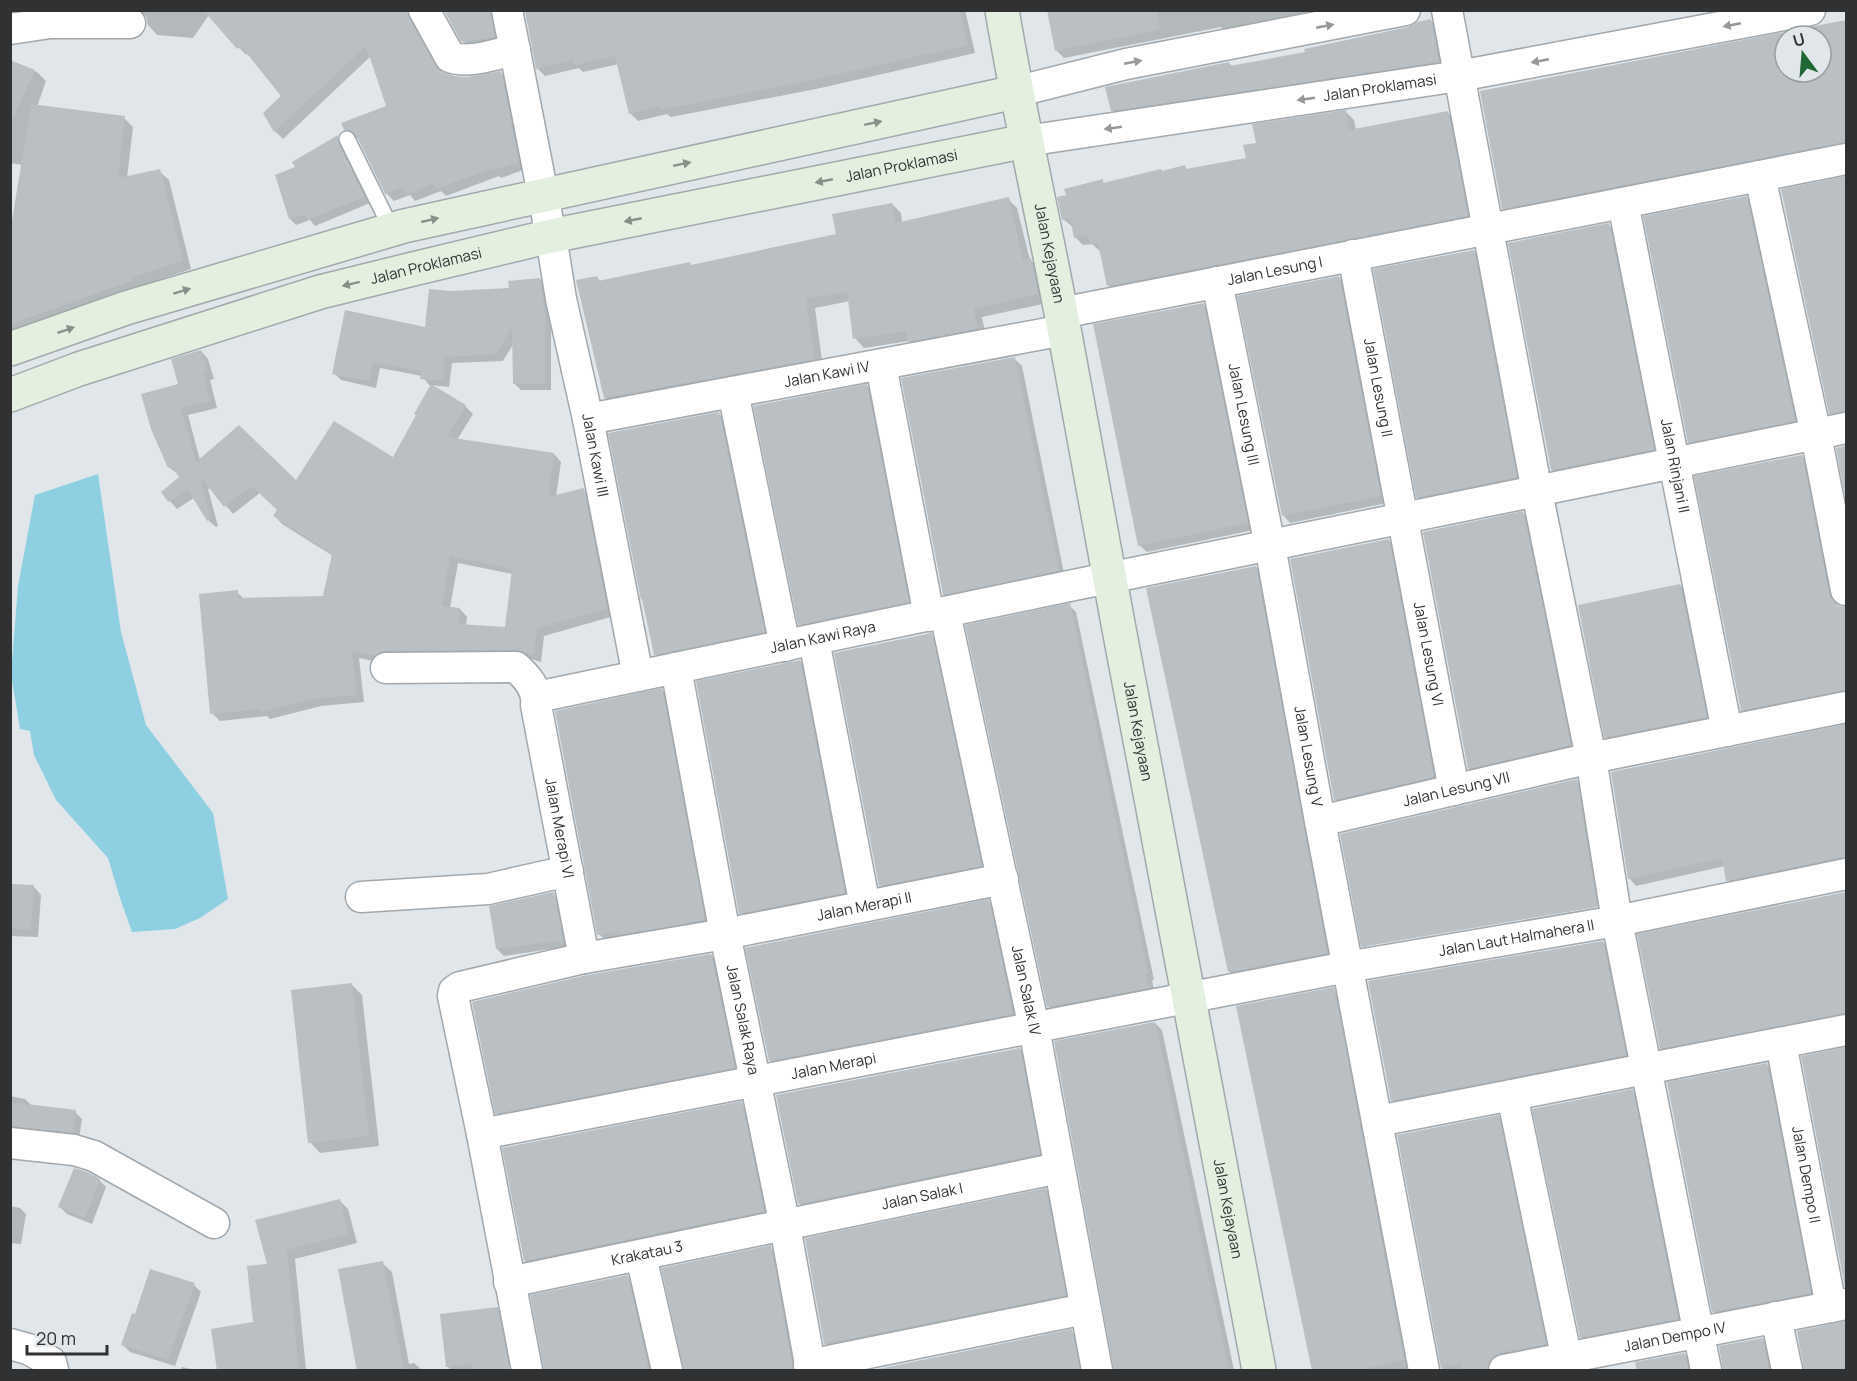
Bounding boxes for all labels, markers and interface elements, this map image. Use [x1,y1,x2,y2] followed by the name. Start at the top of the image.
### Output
[1315,21,1334,30] one-way arrow
[1722,21,1741,30] one-way arrow
[1773,24,1833,84] north arrow
[1790,27,1807,52] text: U
[1124,57,1143,66] one-way arrow
[1530,57,1549,66] one-way arrow
[1322,69,1438,106] street label: Jalan Proklamasi
[1297,94,1316,103] one-way arrow
[864,118,883,127] one-way arrow
[1104,123,1123,132] one-way arrow
[844,144,960,187] street label: Jalan Proklamasi
[673,159,692,169] one-way arrow
[814,177,833,186] one-way arrow
[1030,202,1070,305] street label: Jalan Kejayaan
[420,215,439,225] one-way arrow
[623,216,642,225] one-way arrow
[368,242,484,289] street label: Jalan Proklamasi
[1225,251,1324,290] street label: Jalan Lesung I
[342,280,360,290] one-way arrow
[173,286,191,295] one-way arrow
[57,324,75,334] one-way arrow
[1359,336,1398,439] street label: Jalan Lesung II
[782,356,871,392] street label: Jalan Kawi IV
[1224,361,1265,467] street label: Jalan Lesung III
[577,411,614,499] street label: Jalan Kawi III
[1656,417,1695,515] street label: Jalan Rinjani II
[1409,600,1449,708] street label: Jalan Lesung VI
[768,616,877,658] street label: Jalan Kawi Raya
[1119,680,1158,783] street label: Jalan Kejayaan
[1289,704,1328,808] street label: Jalan Lesung V
[1401,766,1512,811] street label: Jalan Lesung VII
[540,776,580,880] street label: Jalan Merapi VI
[815,886,914,926] street label: Jalan Merapi II
[1437,914,1596,961] street label: Jalan Laut Halmahera II
[1007,943,1046,1037] street label: Jalan Salak IV
[722,963,765,1077] street label: Jalan Salak Raya
[789,1047,878,1084] street label: Jalan Merapi
[1787,1124,1826,1225] street label: Jalan Dempo II
[1209,1157,1248,1260] street label: Jalan Kejayaan
[880,1177,965,1215] street label: Jalan Salak I
[609,1235,685,1271] street label: Krakatau 3
[1622,1316,1728,1357] street label: Jalan Dempo IV
[27,1318,106,1356] scale bar
[36,1326,76,1350] text: 20 m

